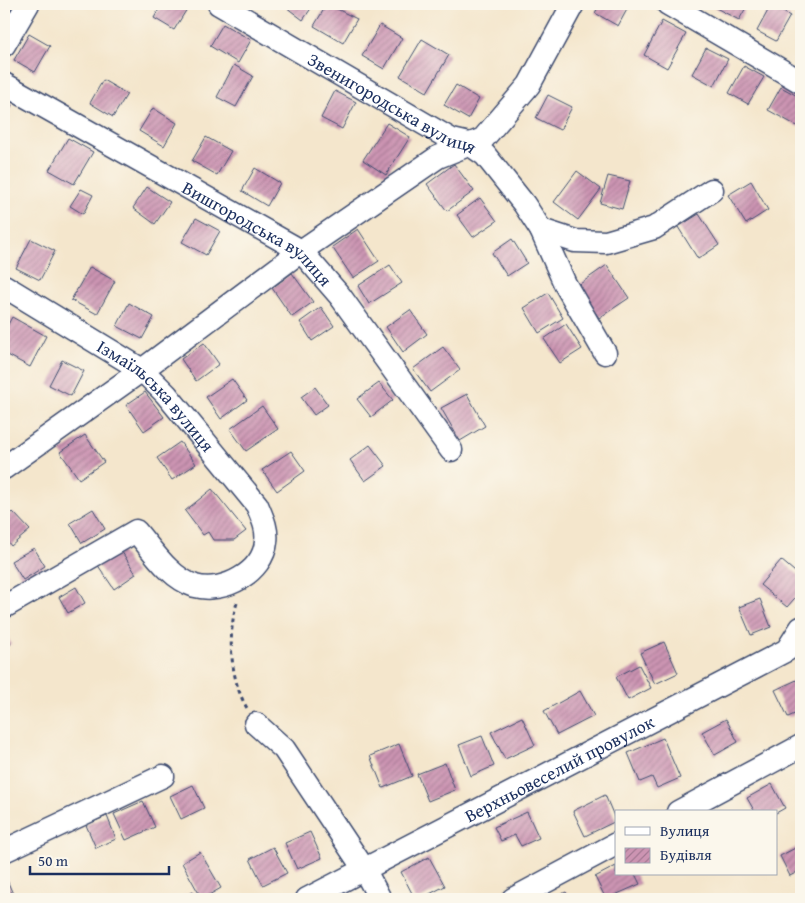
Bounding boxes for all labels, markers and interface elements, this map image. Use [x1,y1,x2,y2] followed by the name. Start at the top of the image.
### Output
[303,45,483,159] street label: Звенигородська вулиця
[178,174,339,292] street label: Вишгородська вулиця
[92,332,221,458] street label: Ізмаїльська вулиця
[460,708,659,829] street label: Верхньовеселий провулок
[615,810,778,876] legend
[660,820,710,841] text: Вулиця
[30,843,169,875] scale bar
[660,844,712,865] text: Будівля
[38,850,69,871] text: 50 m

